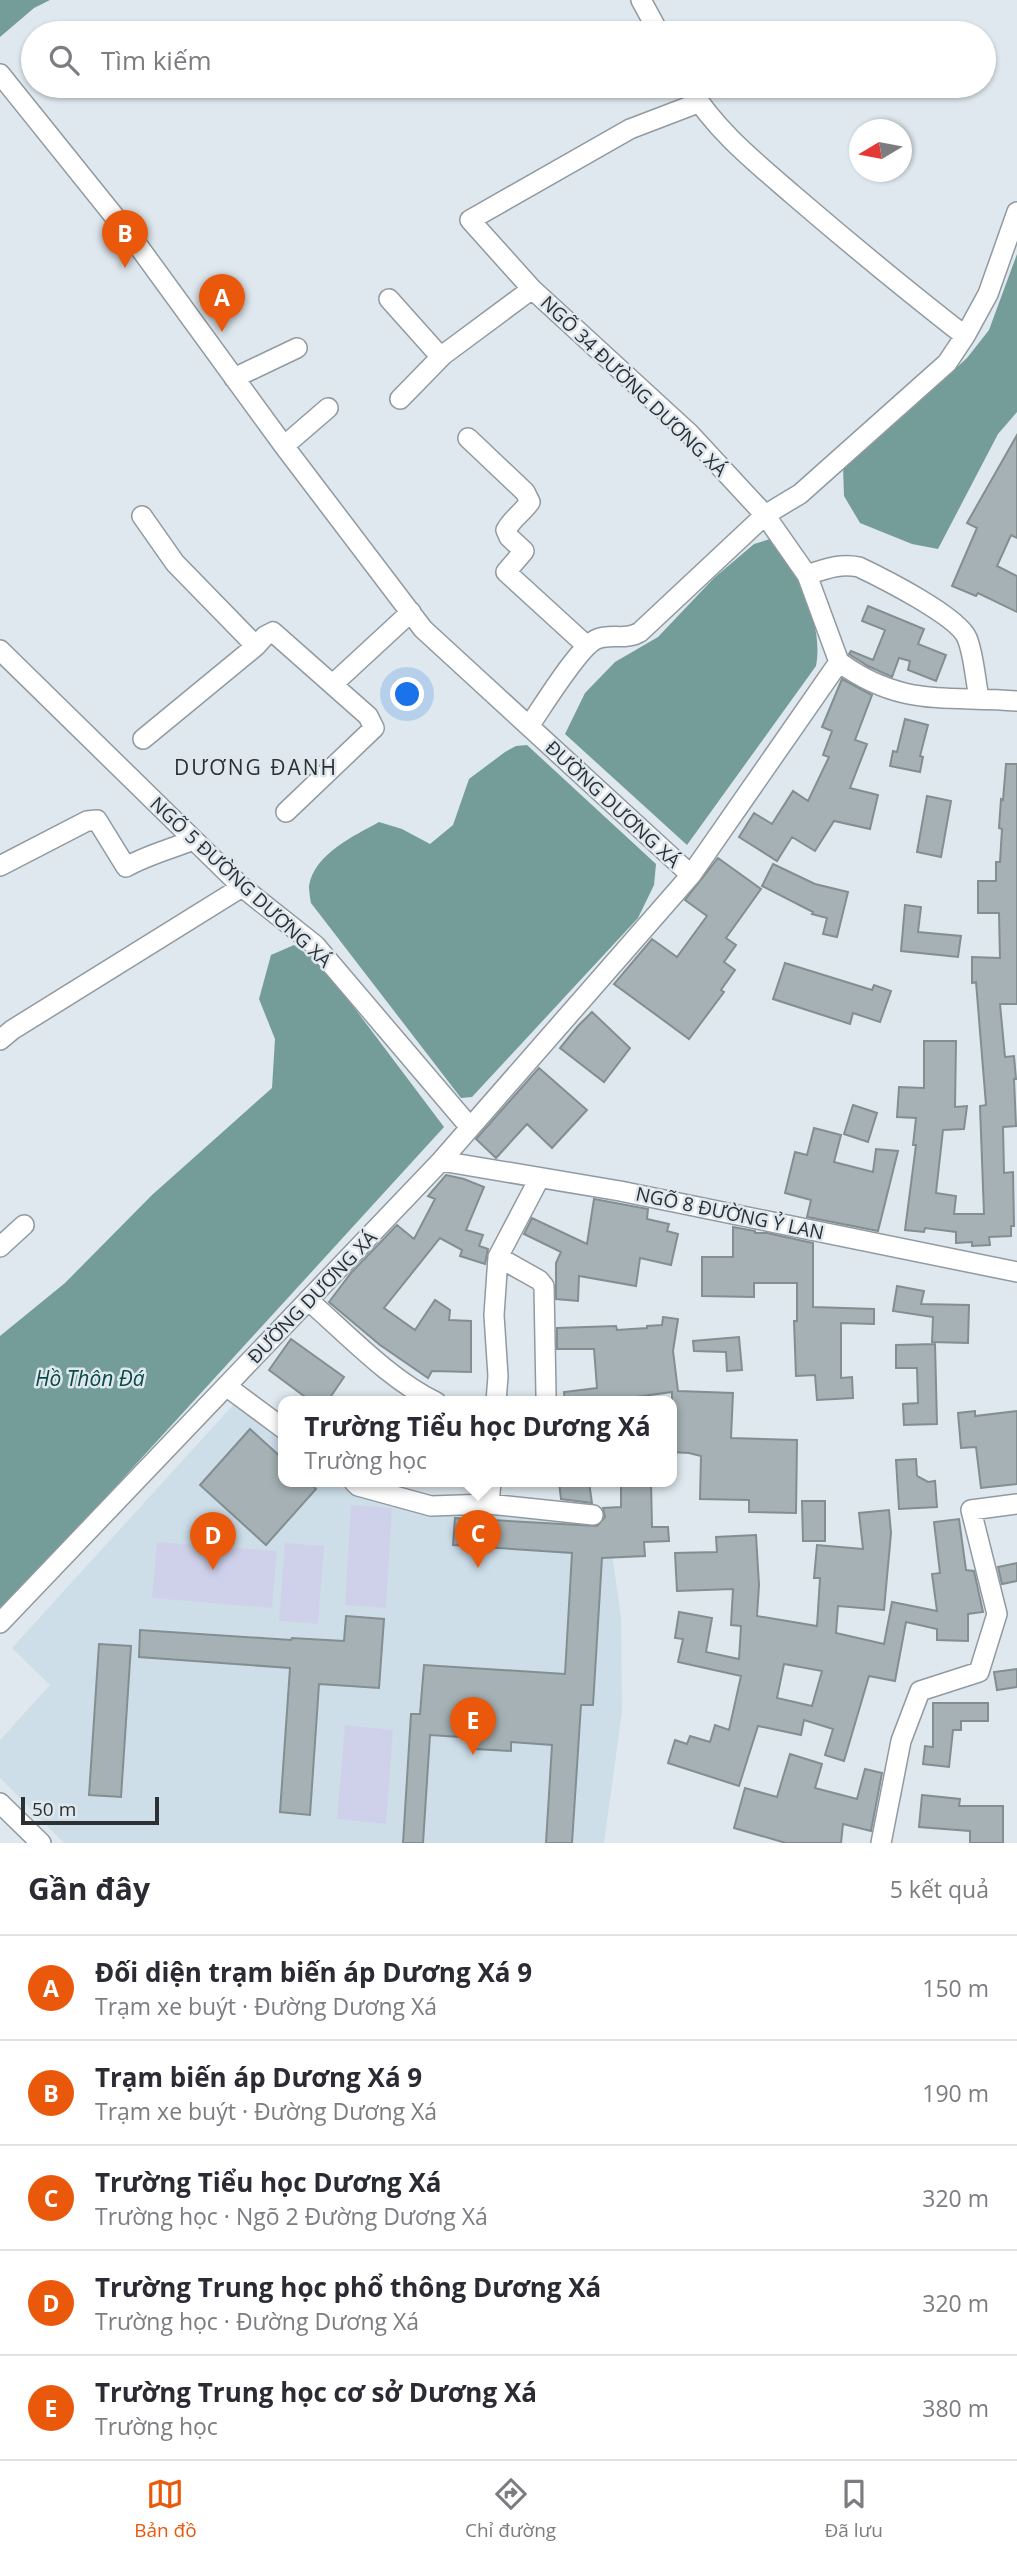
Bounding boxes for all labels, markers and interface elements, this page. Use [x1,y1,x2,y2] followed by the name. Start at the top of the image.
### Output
[21,21,996,98] search box
[45,41,83,79] icon: search
[101,42,212,78] text: Tìm kiếm
[849,119,912,182] north arrow
[102,210,148,268] pin: B
[199,274,245,332] pin: A
[535,290,733,482] street label: NGÕ 34 ĐƯỜNG DƯƠNG XÁ
[390,677,424,711] your location
[540,735,686,873] street label: ĐƯỜNG DƯƠNG XÁ
[174,753,338,781] district label: DƯƠNG ĐANH
[145,791,337,973] street label: NGÕ 5 ĐƯỜNG DƯƠNG XÁ
[634,1180,826,1246] street label: NGÕ 8 ĐƯỜNG Ỷ LAN
[242,1225,382,1369] street label: ĐƯỜNG DƯƠNG XÁ
[35,1364,145,1392] water label: Hồ Thôn Đá
[278,1396,677,1487] popup
[304,1408,651,1444] text: Trường Tiểu học Dương Xá
[304,1444,427,1476] text: Trường học
[455,1510,501,1568] pin: C
[190,1512,236,1570] pin: D
[450,1697,496,1755] pin: E
[21,1794,159,1826] scale bar
[32,1796,76,1822] text: 50 m
[28,1868,150,1909] text: Gần đây
[890,1873,989,1905] text: 5 kết quả
[95,1954,532,1990] text: Đối diện trạm biến áp Dương Xá 9
[43,1972,59,2004] text: A
[922,1972,989,2004] text: 150 m
[95,1990,437,2022] text: Trạm xe buýt · Đường Dương Xá
[95,2059,422,2095] text: Trạm biến áp Dương Xá 9
[43,2077,59,2109] text: B
[922,2077,989,2109] text: 190 m
[95,2095,437,2127] text: Trạm xe buýt · Đường Dương Xá
[95,2164,442,2200] text: Trường Tiểu học Dương Xá
[44,2182,58,2214] text: C
[922,2182,989,2214] text: 320 m
[95,2200,488,2232] text: Trường học · Ngõ 2 Đường Dương Xá
[95,2269,601,2305] text: Trường Trung học phổ thông Dương Xá
[42,2287,60,2319] text: D
[922,2287,989,2319] text: 320 m
[95,2305,419,2337] text: Trường học · Đường Dương Xá
[95,2374,537,2410] text: Trường Trung học cơ sở Dương Xá
[45,2392,57,2424] text: E
[922,2392,989,2424] text: 380 m
[95,2410,218,2442] text: Trường học
[134,2475,197,2543] tab: Bản đồ
[465,2475,556,2543] tab: Chỉ đường
[825,2475,883,2543] tab: Đã lưu

